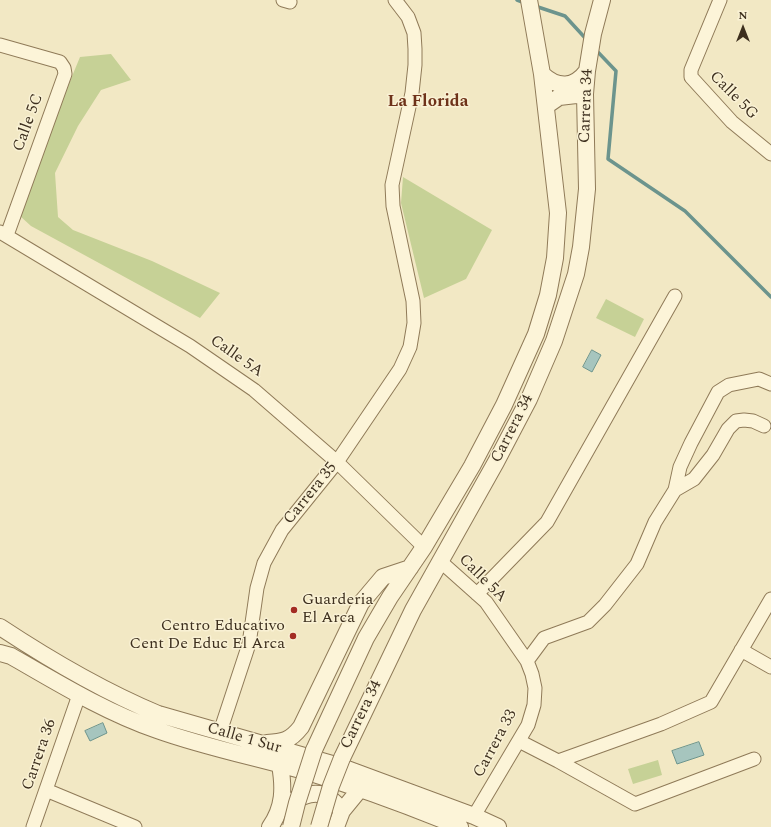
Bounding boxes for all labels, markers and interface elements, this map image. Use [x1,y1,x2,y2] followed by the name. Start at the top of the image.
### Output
[739,7,747,24] text: N
[723,8,763,48] north arrow
[705,68,761,124] street label: Calle 5G
[576,69,598,143] street label: Carrera 34
[10,91,48,155] street label: Calle 5C
[387,93,469,113] district label: La Florida
[206,332,266,382] street label: Calle 5A
[488,392,538,466] street label: Carrera 34
[280,459,342,529] street label: Carrera 35
[454,551,510,607] street label: Calle 5A
[302,591,373,629] place label: Guarderia El Arca
[289,605,299,615] marker: Guarderia El Arca
[130,617,285,655] place label: Centro Educativo Cent De Educ El Arca
[288,631,298,641] marker: Centro Educativo Cent De Educ El Arca
[337,677,387,753] street label: Carrera 34
[470,707,522,781] street label: Carrera 33
[19,717,61,793] street label: Carrera 36
[205,719,283,759] street label: Calle 1 Sur

